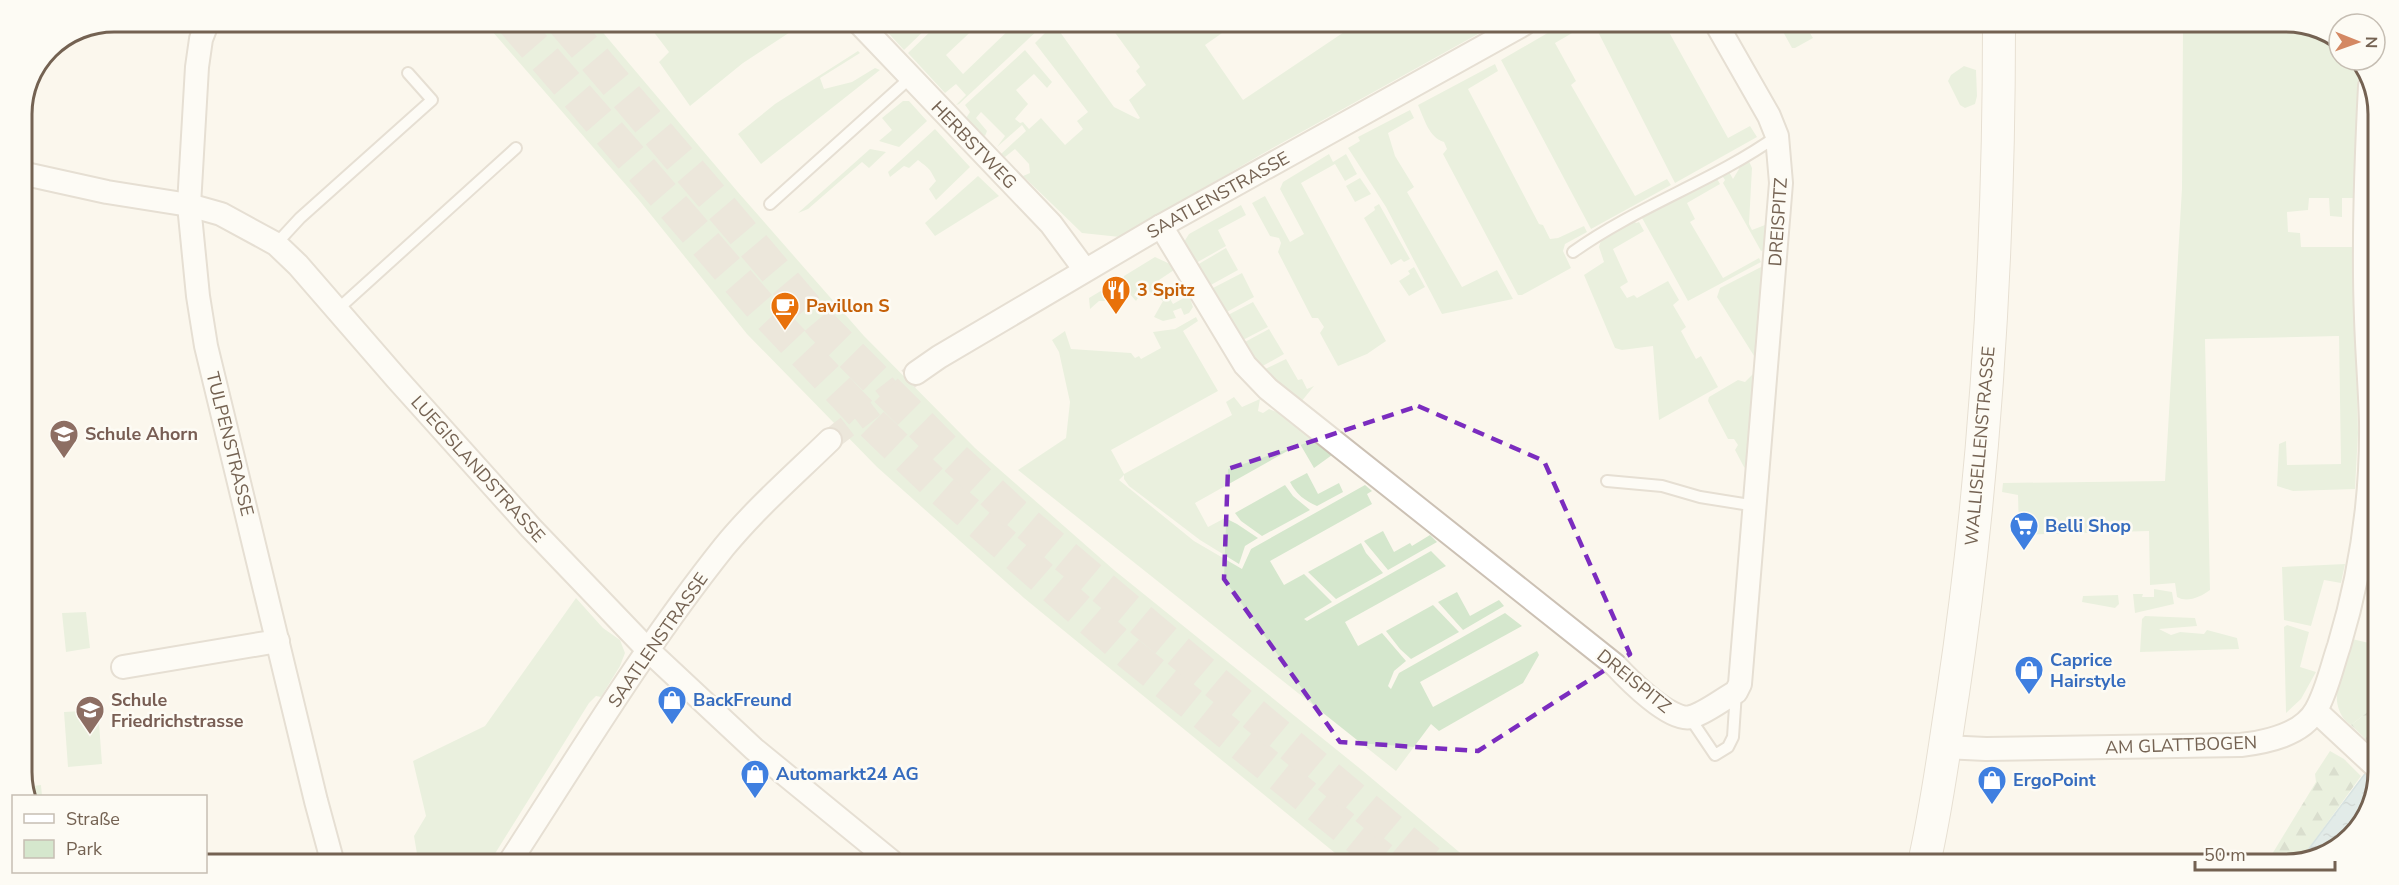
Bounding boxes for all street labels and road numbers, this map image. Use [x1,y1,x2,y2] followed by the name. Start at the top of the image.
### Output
[926,96,1022,194] street label: HERBSTWEG
[1142,146,1294,244] street label: SAATLENSTRASSE
[1763,176,1793,267] street label: DREISPITZ
[1959,345,2001,547] street label: WALLISELLENSTRASSE
[200,369,260,519] street label: TULPENSTRASSE
[406,390,550,548] street label: LUEGISLANDSTRASSE
[602,568,714,712] street label: SAATLENSTRASSE
[1592,644,1676,719] street label: DREISPITZ
[2105,730,2257,760] street label: AM GLATTBOGEN

